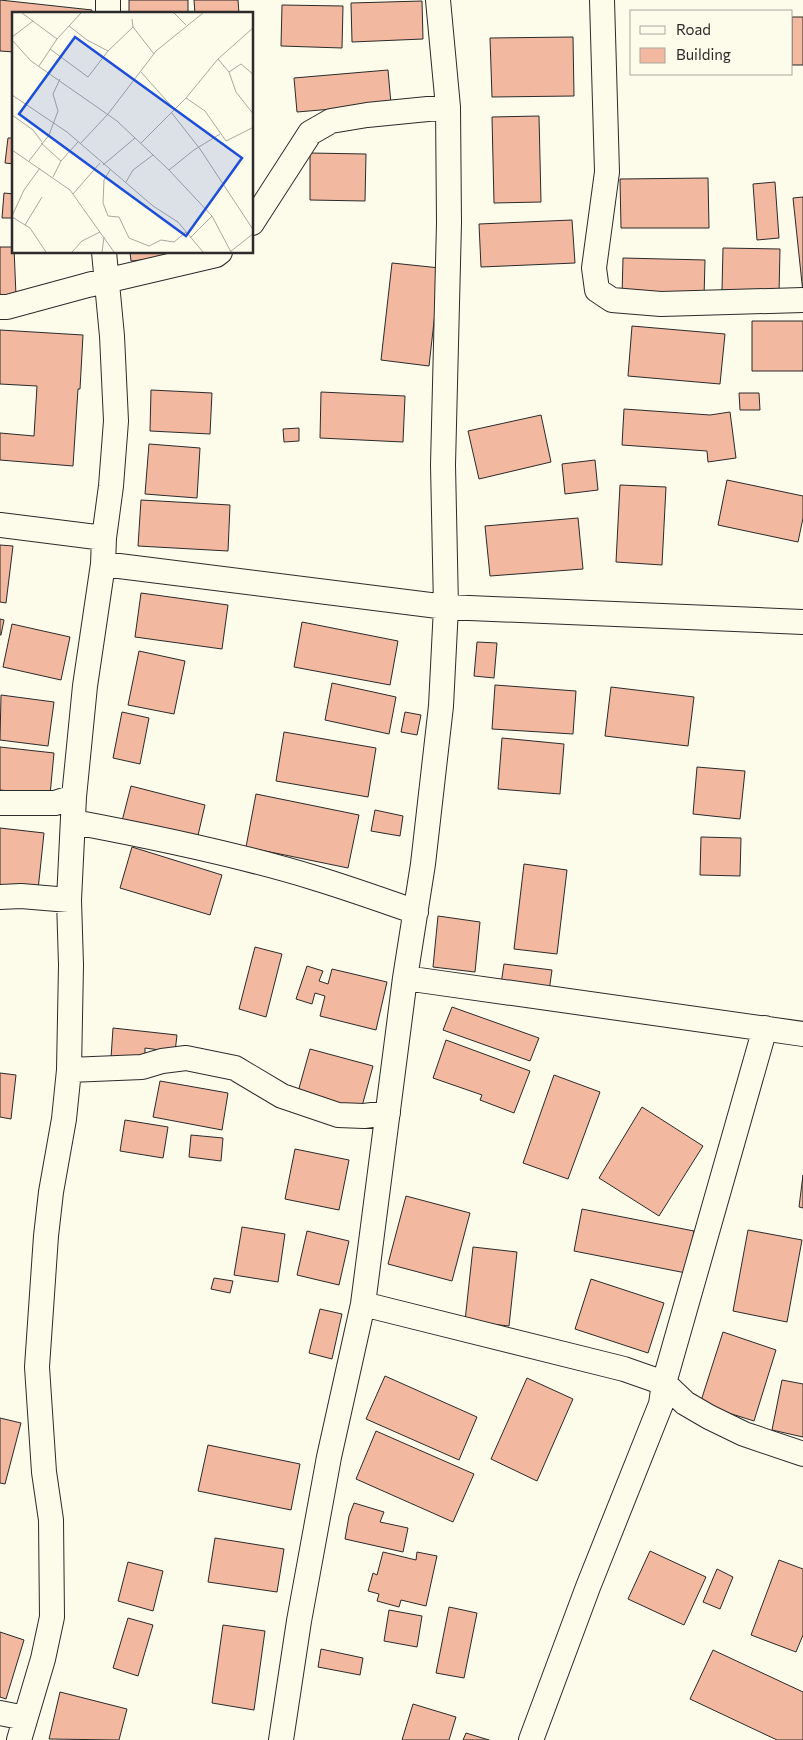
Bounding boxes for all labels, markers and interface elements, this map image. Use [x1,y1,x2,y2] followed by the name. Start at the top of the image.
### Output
[630,10,793,75] legend
[12,12,254,254] inset map
[676,20,711,38] text: Road
[676,45,731,63] text: Building

